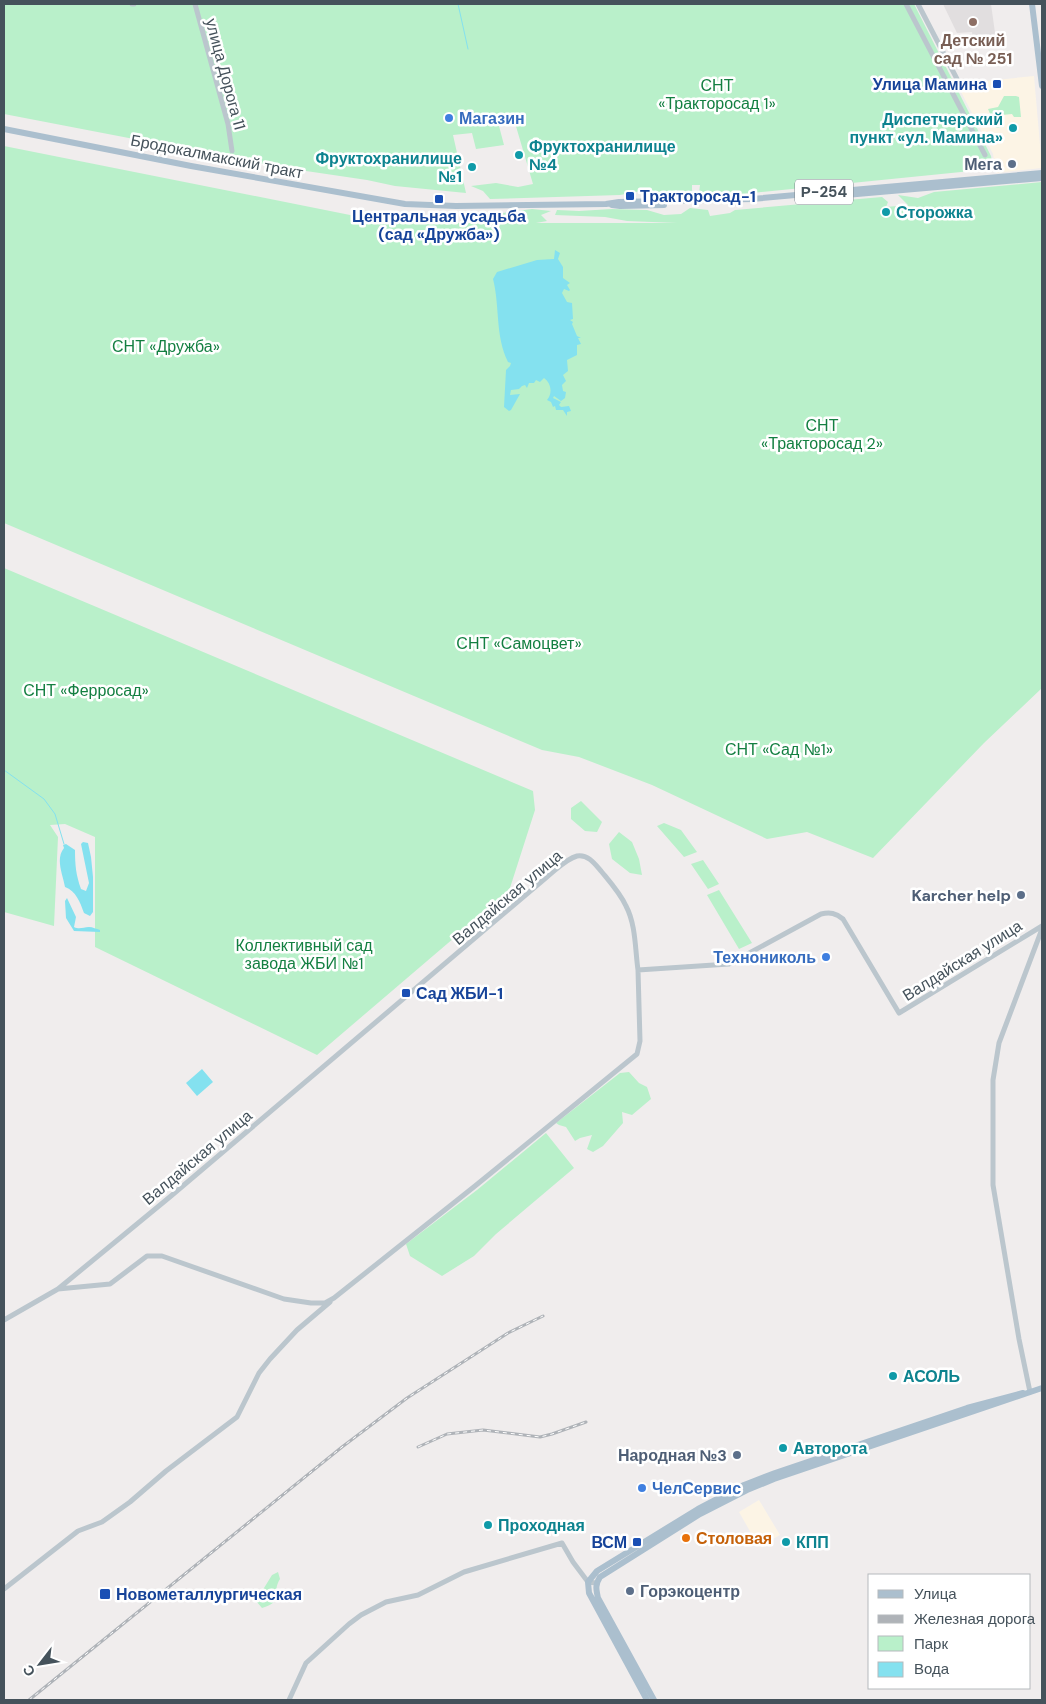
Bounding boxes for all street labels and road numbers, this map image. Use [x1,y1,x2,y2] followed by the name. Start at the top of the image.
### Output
[201,16,250,132] street label: улица Дорога 11
[129,129,306,184] street label: Бродокалмакский тракт
[795,180,853,204] road number: Р-254
[448,845,567,950] street label: Валдайская улица
[899,915,1026,1006] street label: Валдайская улица
[138,1105,257,1210] street label: Валдайская улица

